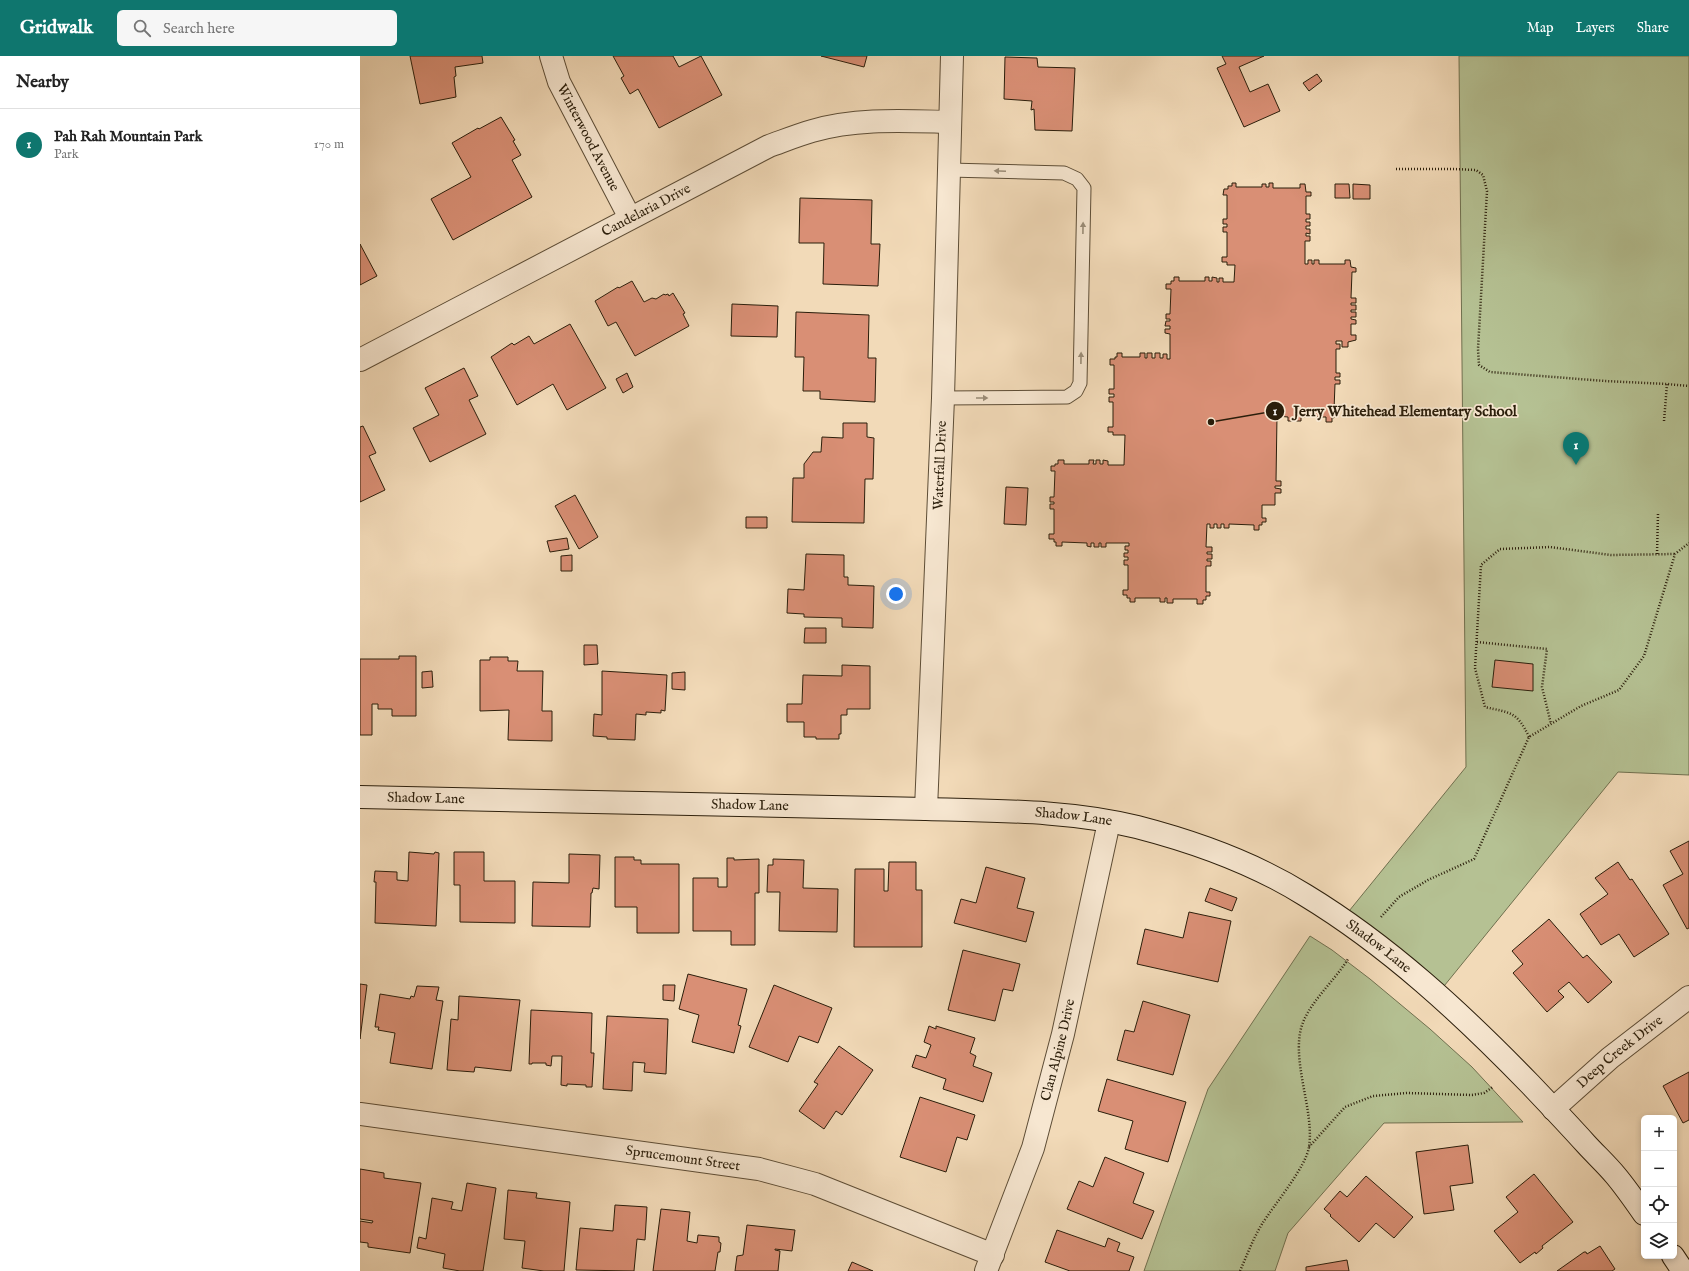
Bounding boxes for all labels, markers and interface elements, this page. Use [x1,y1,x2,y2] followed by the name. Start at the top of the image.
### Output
[117,10,397,46] search box
[20,16,93,40] text: Gridwalk
[131,17,153,39] icon: search
[163,19,235,38] text: Search here
[1527,19,1554,37] text: Map
[1576,19,1615,37] text: Layers
[1637,19,1669,37] text: Share
[16,72,69,93] text: Nearby
[553,81,624,195] street label: Winterwood Avenue
[54,127,203,146] text: Pah Rah Mountain Park
[27,136,31,153] text: 1
[314,136,344,153] text: 170 m
[54,146,79,163] text: Park
[993,168,1006,174] one-way arrow
[599,179,694,241] street label: Candelaria Drive
[1080,221,1086,234] one-way arrow
[1078,351,1084,364] one-way arrow
[976,395,989,401] one-way arrow
[1265,397,1524,424] callout: Jerry Whitehead Elementary School
[1291,402,1518,421] text: Jerry Whitehead Elementary School
[1273,404,1278,419] text: 1
[929,420,951,510] street label: Waterfall Drive
[1563,432,1589,465] pin: 1
[886,584,906,604] your location
[387,789,466,808] street label: Shadow Lane
[711,795,790,815] street label: Shadow Lane
[1034,804,1114,831] street label: Shadow Lane
[1342,915,1415,978] street label: Shadow Lane
[1037,997,1080,1103] street label: Clan Alpine Drive
[1573,1011,1667,1092] street label: Deep Creek Drive
[1641,1115,1677,1259] map controls
[1641,1115,1677,1151] button: +
[625,1142,741,1175] street label: Sprucemount Street
[1641,1151,1677,1187] button: −
[1641,1187,1677,1223] button: locate
[1641,1223,1677,1259] button: layers

